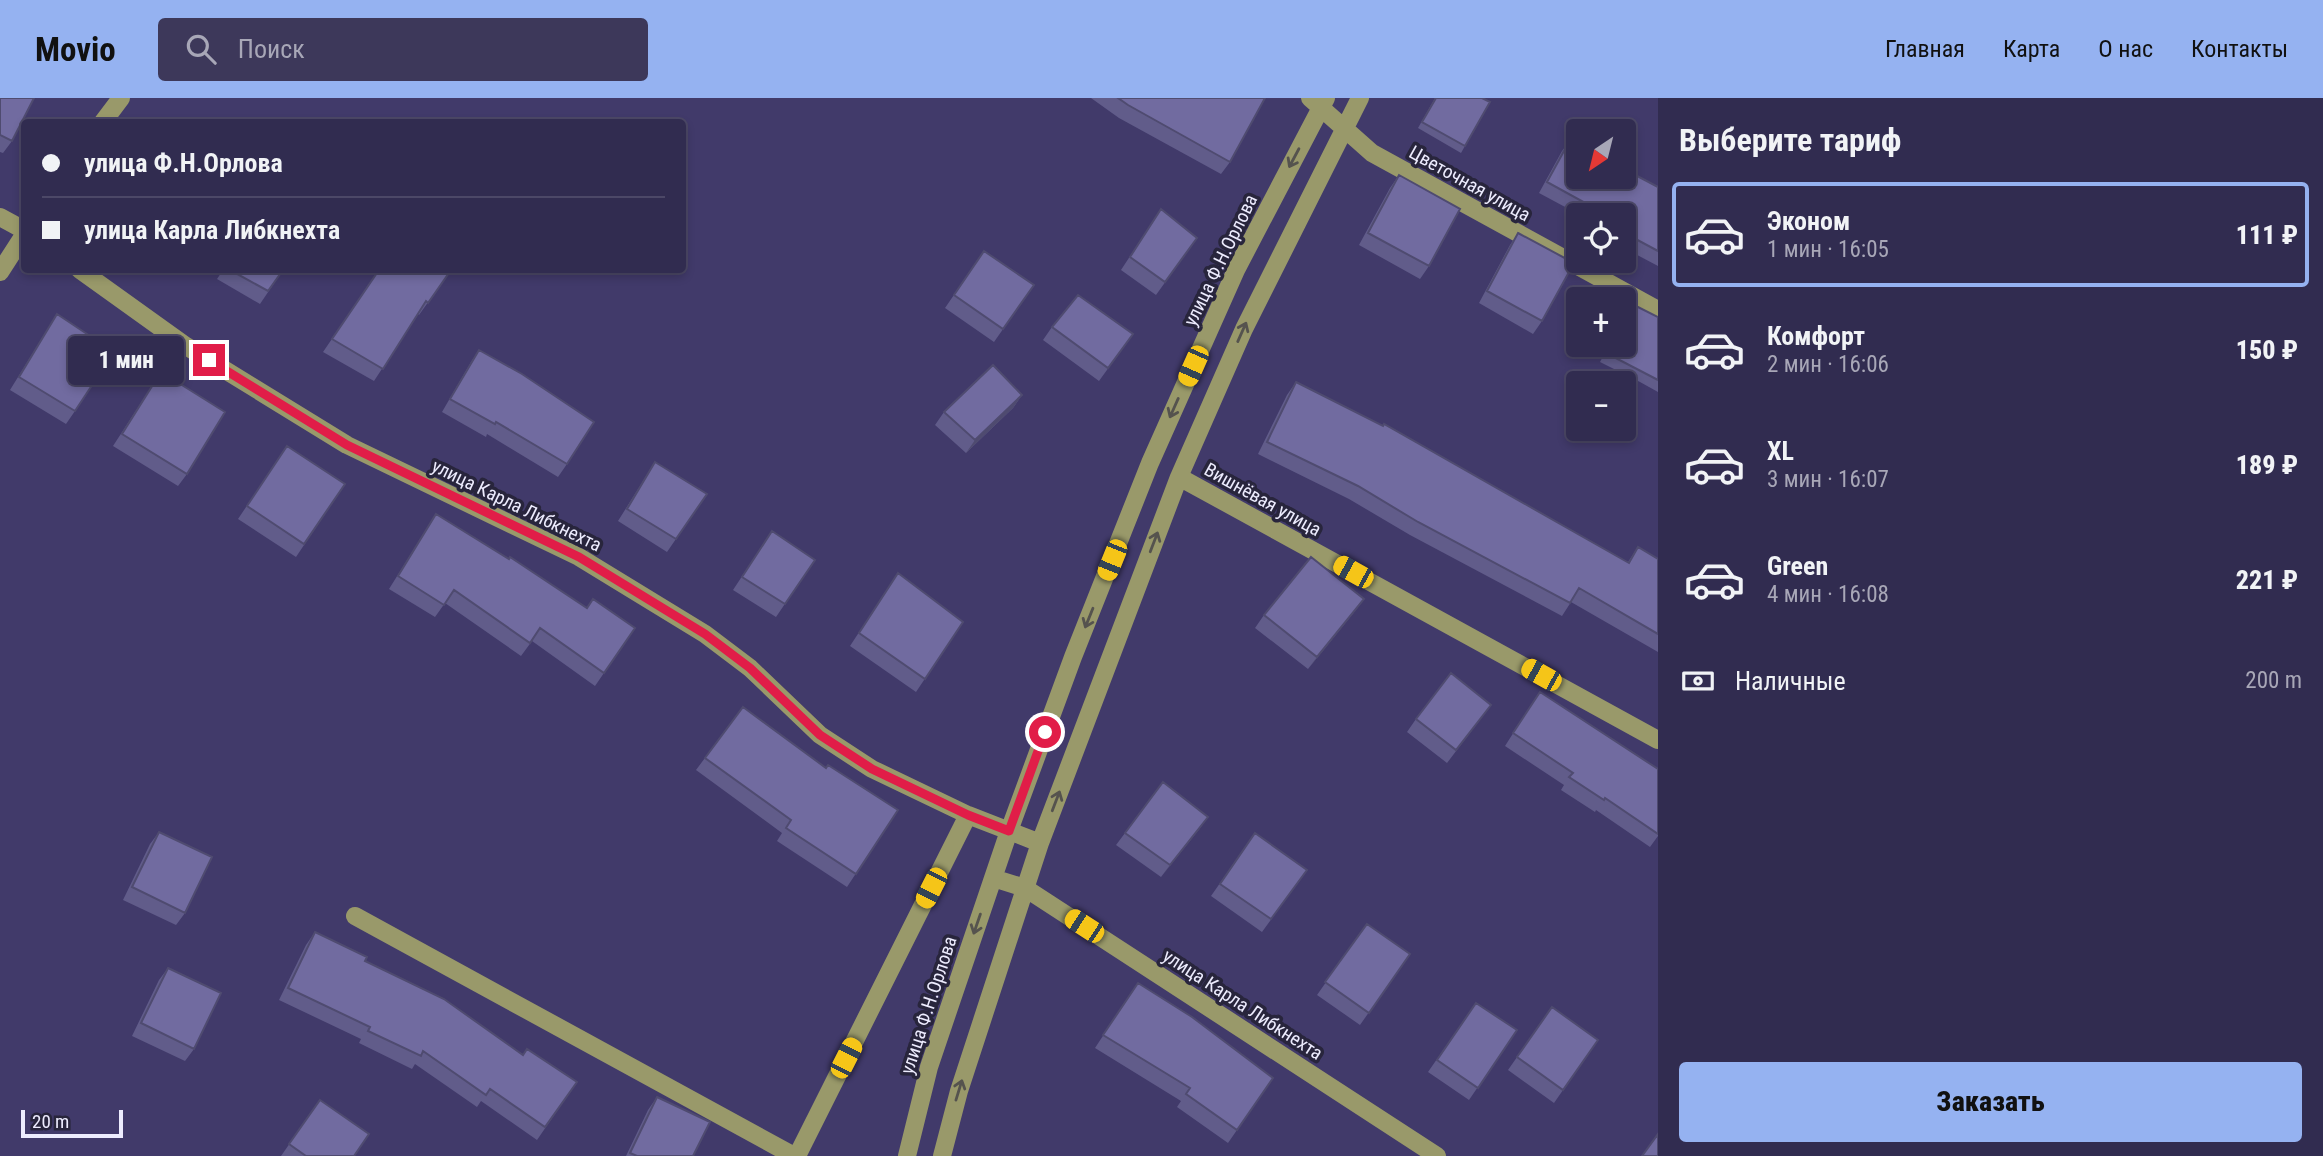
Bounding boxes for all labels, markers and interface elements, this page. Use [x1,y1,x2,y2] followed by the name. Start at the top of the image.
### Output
[158,18,648,81] search box
[35,30,116,69] text: Movio
[182,30,220,68] icon: search
[238,34,305,64] text: Поиск
[1885,35,1965,63] text: Главная
[2003,35,2060,63] text: Карта
[2098,35,2153,63] text: О нас
[2191,35,2288,63] text: Контакты
[1566,119,1636,189] north arrow
[1566,119,1636,441] map controls
[1679,121,1901,159] text: Выберите тариф
[1405,141,1534,226] street label: Цветочная улица
[84,148,283,178] text: улица Ф.Н.Орлова
[1287,148,1301,168] one-way arrow
[1179,191,1262,330] street label: улица Ф.Н.Орлова
[1566,203,1636,273] button: locate
[1683,203,1746,266] icon: car
[1767,206,1850,236] text: Эконом
[84,215,340,245] text: улица Карла Либкнехта
[2236,220,2298,250] text: 111 ₽
[1767,236,1889,263] text: 1 мин · 16:05
[1566,287,1636,357] button: +
[1683,318,1746,381] icon: car
[1767,321,1865,351] text: Комфорт
[1236,322,1249,343] one-way arrow
[2236,335,2298,365] text: 150 ₽
[69,336,184,384] callout: 1 мин
[1175,343,1212,389] car
[193,344,225,376] route end
[98,347,154,374] text: 1 мин
[1767,351,1889,378] text: 2 мин · 16:06
[1566,371,1636,441] button: −
[1167,396,1180,418] one-way arrow
[1683,433,1746,496] icon: car
[1767,436,1794,466] text: XL
[2236,450,2298,480] text: 189 ₽
[428,454,605,557] street label: улица Карла Либкнехта
[1200,458,1325,541] street label: Вишнёвая улица
[1767,466,1889,493] text: 3 мин · 16:07
[1149,532,1162,554] one-way arrow
[1095,537,1130,583] car
[1683,548,1746,611] icon: car
[1767,551,1828,581] text: Green
[1330,553,1377,591] car
[2236,565,2298,595] text: 221 ₽
[1767,581,1889,608] text: 4 мин · 16:08
[1081,607,1094,629] one-way arrow
[1518,656,1565,694] car
[1679,662,1717,700] icon: cash
[1735,666,1846,696] text: Наличные
[2245,667,2302,694] text: 200 m
[1029,716,1061,748] route start
[1051,790,1064,812] one-way arrow
[913,865,950,911] car
[1061,906,1108,946] car
[970,913,983,935] one-way arrow
[895,933,962,1077] street label: улица Ф.Н.Орлова
[1158,944,1327,1065] street label: улица Карла Либкнехта
[828,1035,865,1081] car
[1679,1062,2302,1142] button: Заказать
[954,1079,967,1101] one-way arrow
[21,1107,122,1139] scale bar
[32,1110,69,1133] text: 20 m

